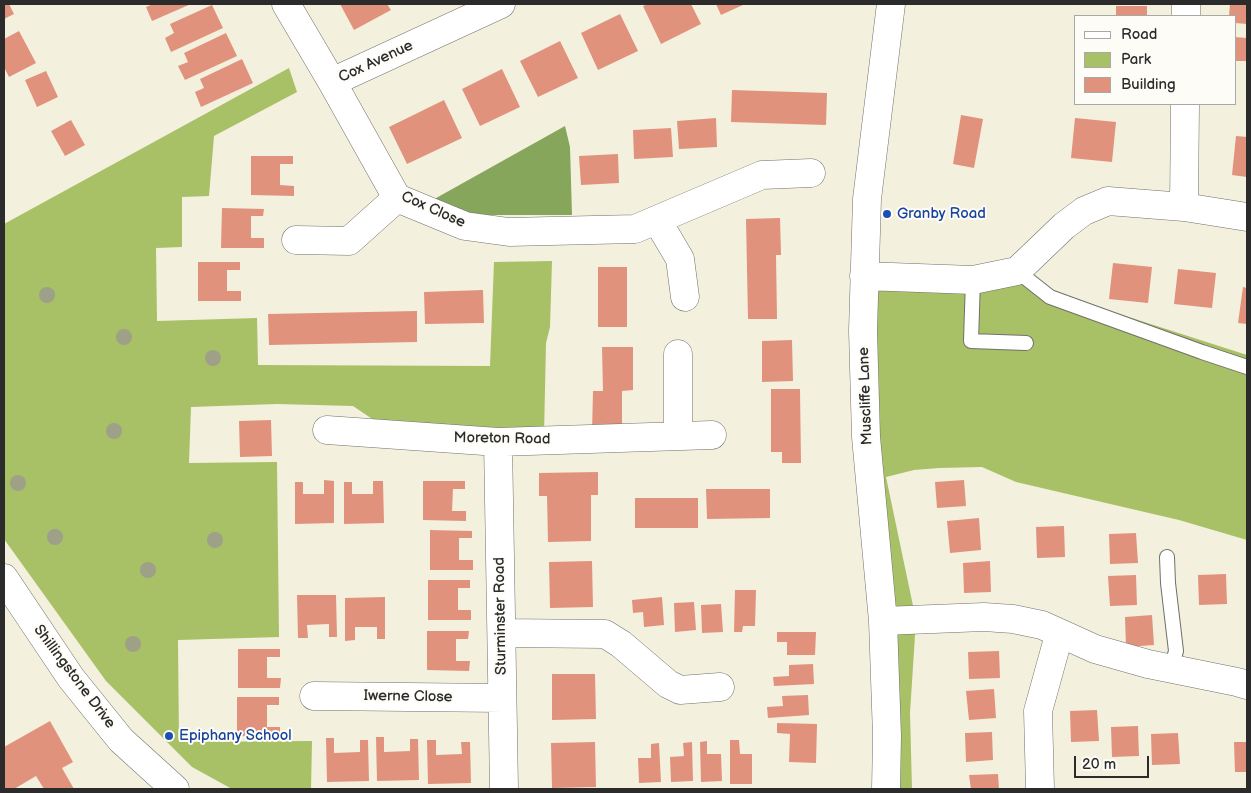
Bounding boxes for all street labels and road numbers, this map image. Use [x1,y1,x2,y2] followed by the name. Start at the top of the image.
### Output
[336,37,416,87] street label: Cox Avenue
[398,188,468,232] street label: Cox Close
[855,347,877,445] street label: Muscliffe Lane
[453,429,551,449] street label: Moreton Road
[491,557,511,675] street label: Sturminster Road
[29,622,119,732] street label: Shillingstone Drive
[363,687,453,707] street label: Iwerne Close

